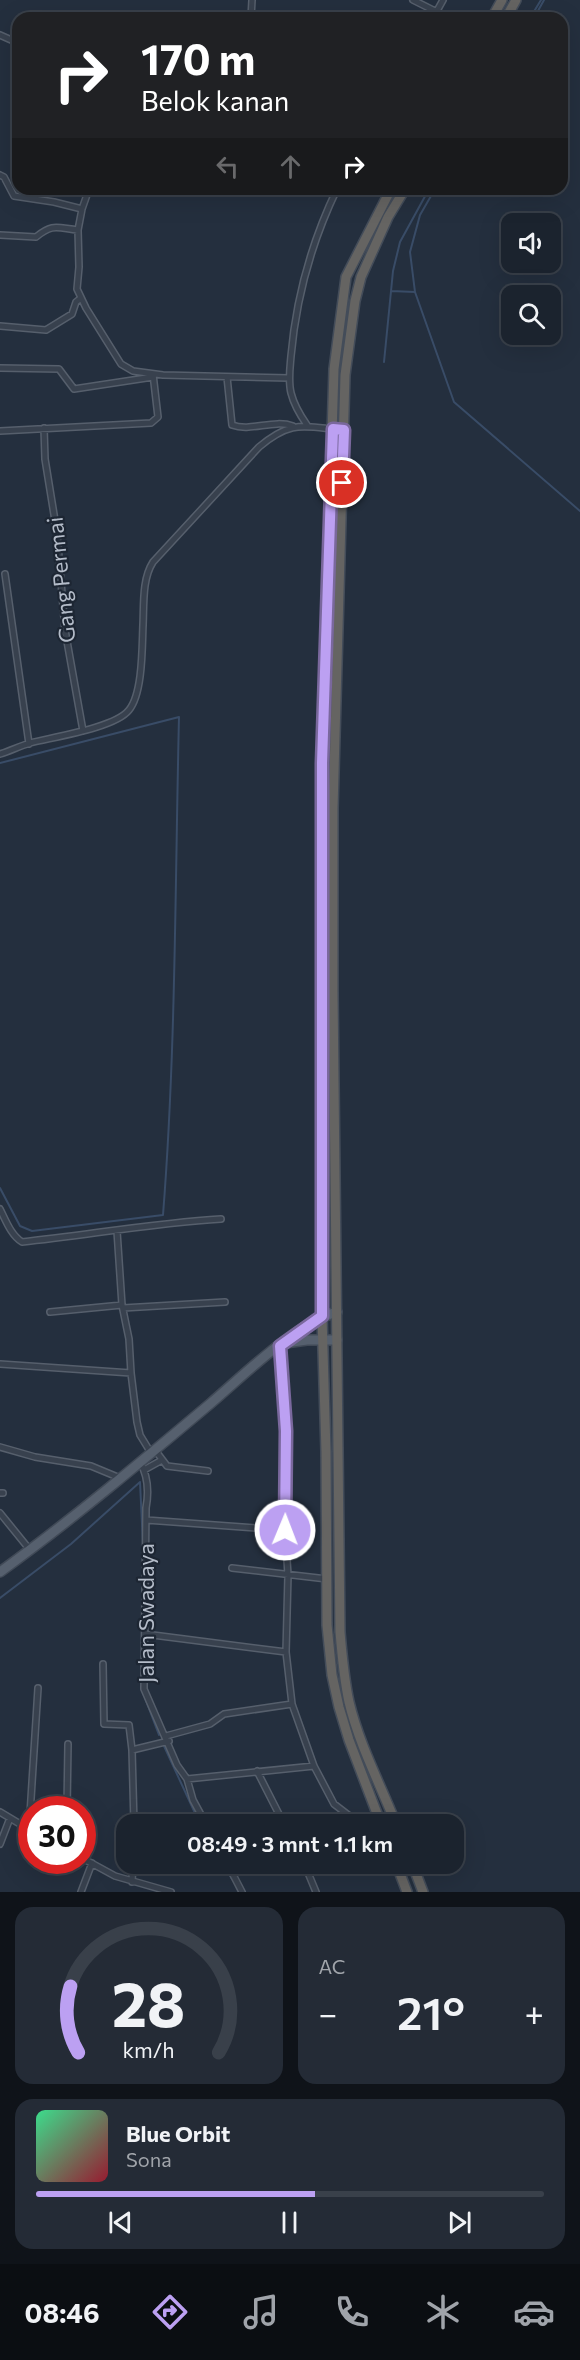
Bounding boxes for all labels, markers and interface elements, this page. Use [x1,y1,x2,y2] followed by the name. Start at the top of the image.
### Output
[141,32,255,84] text: 170 m
[42,36,120,114] icon: right
[141,84,289,117] text: Belok kanan
[211,150,244,183] icon: left
[274,150,307,183] icon: ahead
[337,150,370,183] icon: right
[501,213,561,345] map controls
[501,213,561,273] button: sound
[501,285,561,345] button: search
[316,457,367,508] pin
[325,466,358,499] icon: arrive
[40,516,81,644] street label: Gang Permai
[253,1498,317,1562] position arrow
[132,1543,159,1683] street label: Jalan Swadaya
[18,1796,96,1874] speed limit sign: 30
[187,1830,393,1857] text: 08:49 · 3 mnt · 1.1 km
[319,1954,345,1978] text: AC
[112,1964,186,2040] text: 28
[397,1984,465,2039] text: 21°
[319,1992,337,2033] text: −
[525,1992,544,2033] text: +
[123,2036,175,2062] text: km/h
[126,2120,230,2147] text: Blue Orbit
[126,2147,172,2171] text: Sona
[104,2206,137,2239] icon: previous
[273,2206,306,2239] icon: pause
[443,2206,476,2239] icon: next
[149,2291,191,2333] icon: directions
[240,2291,282,2333] icon: music
[331,2291,373,2333] icon: phone
[422,2291,464,2333] icon: climate
[513,2291,555,2333] icon: car
[25,2296,100,2329] text: 08:46

